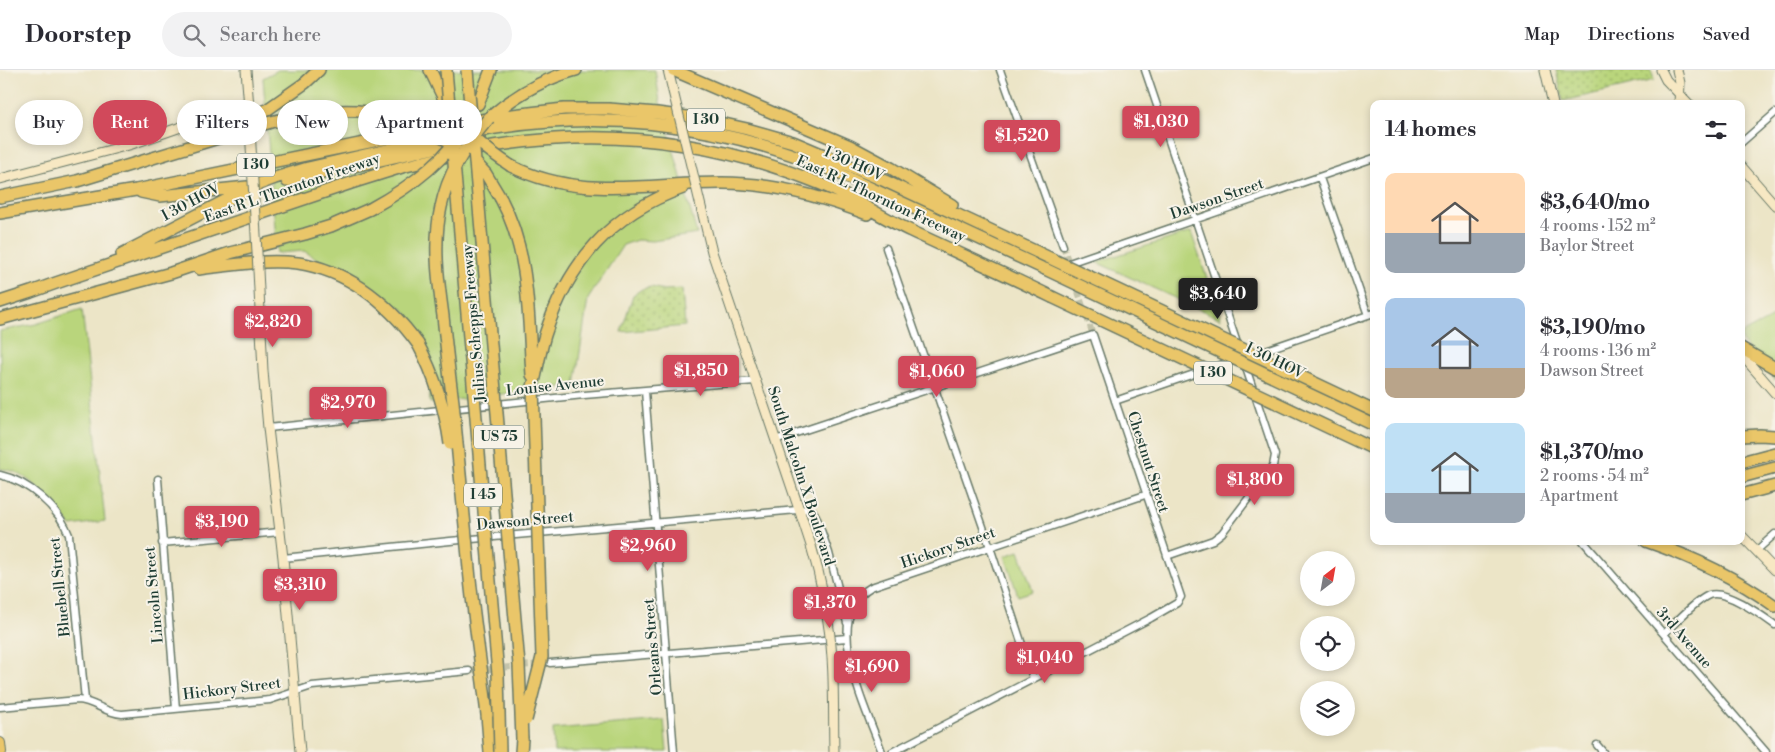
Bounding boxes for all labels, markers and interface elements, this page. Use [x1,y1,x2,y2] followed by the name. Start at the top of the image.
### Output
[162,12,512,57] search box
[25,20,132,50] text: Doorstep
[180,21,208,49] icon: search
[220,23,321,47] text: Search here
[1524,23,1560,46] text: Map
[1588,23,1675,46] text: Directions
[1703,23,1750,46] text: Saved
[15,100,83,145] chip: Buy
[93,100,167,145] chip: Rent
[177,100,267,145] chip: Filters
[277,100,348,145] chip: New
[358,100,482,145] chip: Apartment
[1120,106,1202,148] pin: $1,030
[687,108,725,132] road number: I 30
[1133,112,1189,132] text: $1,030
[1702,116,1730,144] icon: filters
[1385,117,1476,143] text: 14 homes
[981,119,1063,162] pin: $1,520
[995,126,1049,146] text: $1,520
[821,142,887,186] street label: I 30 HOV
[202,149,383,227] street label: East R L Thornton Freeway
[793,151,969,247] street label: East R L Thornton Freeway
[237,154,275,176] road number: I 30
[1168,174,1267,224] street label: Dawson Street
[158,179,224,225] street label: I 30 HOV
[1540,190,1650,216] text: $3,640/mo
[1425,193,1485,253] icon: home
[1540,216,1656,236] text: 4 rooms · 152 m²
[1540,236,1634,256] text: Baylor Street
[458,243,490,404] street label: Julius Schepps Freeway
[1177,278,1259,320] pin: $3,640
[1190,284,1246,304] text: $3,640
[232,306,314,348] pin: $2,820
[245,312,301,332] text: $2,820
[1540,315,1646,341] text: $3,190/mo
[1425,318,1485,378] icon: home
[1242,339,1308,384] street label: I 30 HOV
[1540,341,1656,361] text: 4 rooms · 136 m²
[660,354,742,397] pin: $1,850
[896,356,978,398] pin: $1,060
[674,361,728,381] text: $1,850
[1540,361,1644,381] text: Dawson Street
[909,362,965,382] text: $1,060
[1194,362,1232,384] road number: I 30
[505,371,605,401] street label: Louise Avenue
[763,384,839,569] street label: South Malcolm X Boulevard
[307,386,389,429] pin: $2,970
[320,393,376,413] text: $2,970
[1123,409,1174,516] street label: Chestnut Street
[474,426,524,448] road number: US 75
[1540,440,1644,466] text: $1,370/mo
[1425,443,1485,503] icon: home
[1214,464,1296,506] pin: $1,800
[1540,466,1649,486] text: 2 rooms · 54 m²
[1227,470,1283,490] text: $1,800
[464,484,502,506] road number: I 45
[1540,486,1619,506] text: Apartment
[181,506,263,548] pin: $3,190
[476,507,575,535] street label: Dawson Street
[195,512,249,532] text: $3,190
[898,523,998,573] street label: Hickory Street
[607,530,689,572] pin: $2,960
[45,536,75,639] street label: Bluebell Street
[620,536,676,556] text: $2,960
[140,545,168,644] street label: Lincoln Street
[1300,551,1355,606] north arrow
[1300,551,1355,736] map controls
[259,568,341,611] pin: $3,310
[274,575,326,595] text: $3,310
[789,586,871,629] pin: $1,370
[804,593,856,613] text: $1,370
[639,597,667,696] street label: Orleans Street
[1652,603,1716,673] street label: 3rd Avenue
[1300,616,1355,671] button: locate
[1004,642,1086,684] pin: $1,040
[1017,648,1073,668] text: $1,040
[831,650,913,693] pin: $1,690
[845,657,899,677] text: $1,690
[182,673,283,704] street label: Hickory Street
[1300,681,1355,736] button: layers

